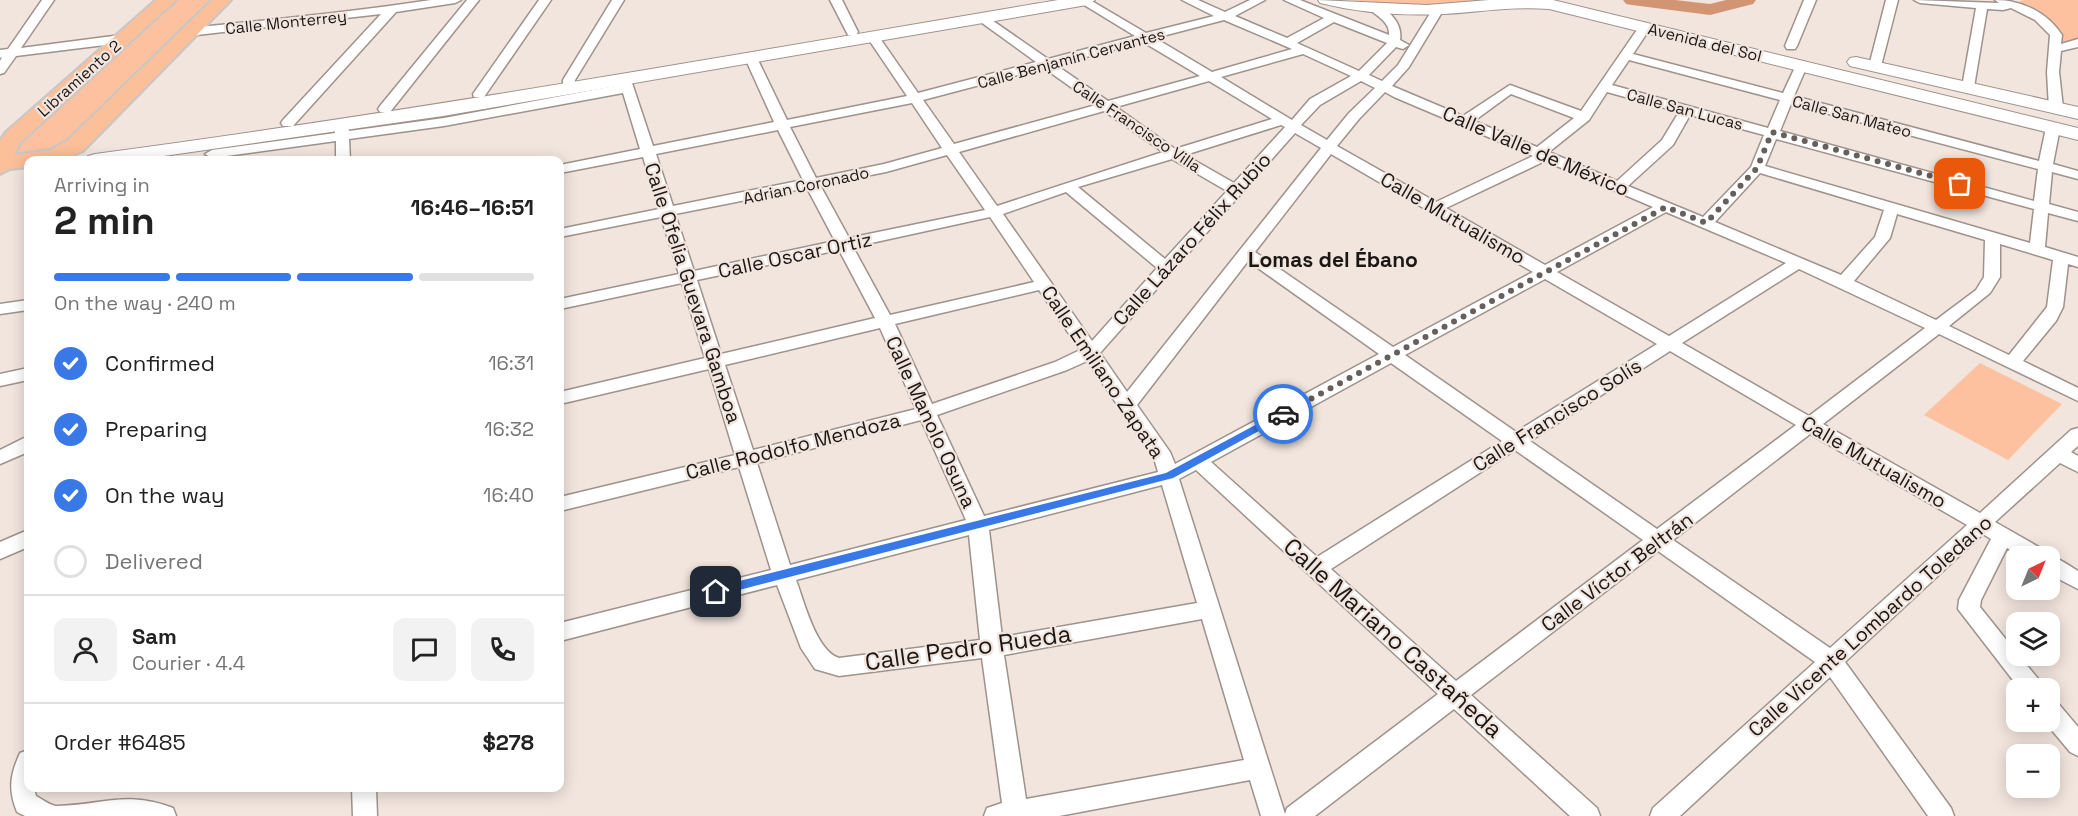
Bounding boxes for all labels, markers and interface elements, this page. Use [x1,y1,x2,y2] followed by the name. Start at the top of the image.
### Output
[224,6,348,39] street label: Calle Monterrey
[1646,18,1764,67] street label: Avenida del Sol
[975,23,1167,94] street label: Calle Benjamín Cervantes
[33,35,126,121] street label: Libramiento 2
[1068,76,1205,177] street label: Calle Francisco Villa
[1624,84,1745,135] street label: Calle San Lucas
[1790,90,1914,143] street label: Calle San Mateo
[1439,100,1633,202] street label: Calle Valle de México
[1107,147,1277,331] street label: Calle Lázaro Félix Rubio
[1934,158,1985,209] pin
[639,159,747,427] street label: Calle Ofelia Guevara Gamboa
[741,162,871,209] street label: Adrian Coronado
[1376,166,1530,270] street label: Calle Mutualismo
[1943,167,1976,200] icon: bag
[54,172,150,198] text: Arriving in
[411,193,534,221] text: 16:46–16:51
[54,196,155,245] text: 2 min
[716,226,874,284] street label: Calle Oscar Ortiz
[1248,246,1418,273] district label: Lomas del Ébano
[1035,281,1171,463] street label: Calle Emiliano Zapata
[54,290,236,316] text: On the way · 240 m
[880,332,982,512] street label: Calle Manolo Osuna
[54,347,87,380] icon: check
[105,349,215,377] text: Confirmed
[488,350,534,376] text: 16:31
[1468,352,1646,478] street label: Calle Francisco Solís
[1253,384,1313,444] courier
[1267,398,1300,431] icon: car
[683,407,903,485] street label: Calle Rodolfo Mendoza
[1797,410,1951,514] street label: Calle Mutualismo
[54,413,87,446] icon: check
[105,415,207,443] text: Preparing
[484,416,534,442] text: 16:32
[54,479,87,512] icon: check
[105,481,224,509] text: On the way
[483,482,534,508] text: 16:40
[1536,506,1698,638] street label: Calle Víctor Beltrán
[1743,509,1997,743] street label: Calle Vicente Lombardo Toledano
[1277,531,1510,745] street label: Calle Mariano Castañeda
[2006,546,2060,600] north arrow
[2006,546,2060,798] map controls
[105,547,203,575] text: Delivered
[690,566,741,617] pin
[699,575,732,608] icon: home
[2006,612,2060,666] button: layers
[54,618,117,681] button: person
[393,618,456,681] button: chat
[471,618,534,681] button: phone
[863,618,1073,677] street label: Calle Pedro Rueda
[132,622,177,650] text: Sam
[132,650,245,676] text: Courier · 4.4
[2006,678,2060,732] button: +
[54,728,186,756] text: Order #6485
[482,728,534,756] text: $278
[2006,744,2060,798] button: −

